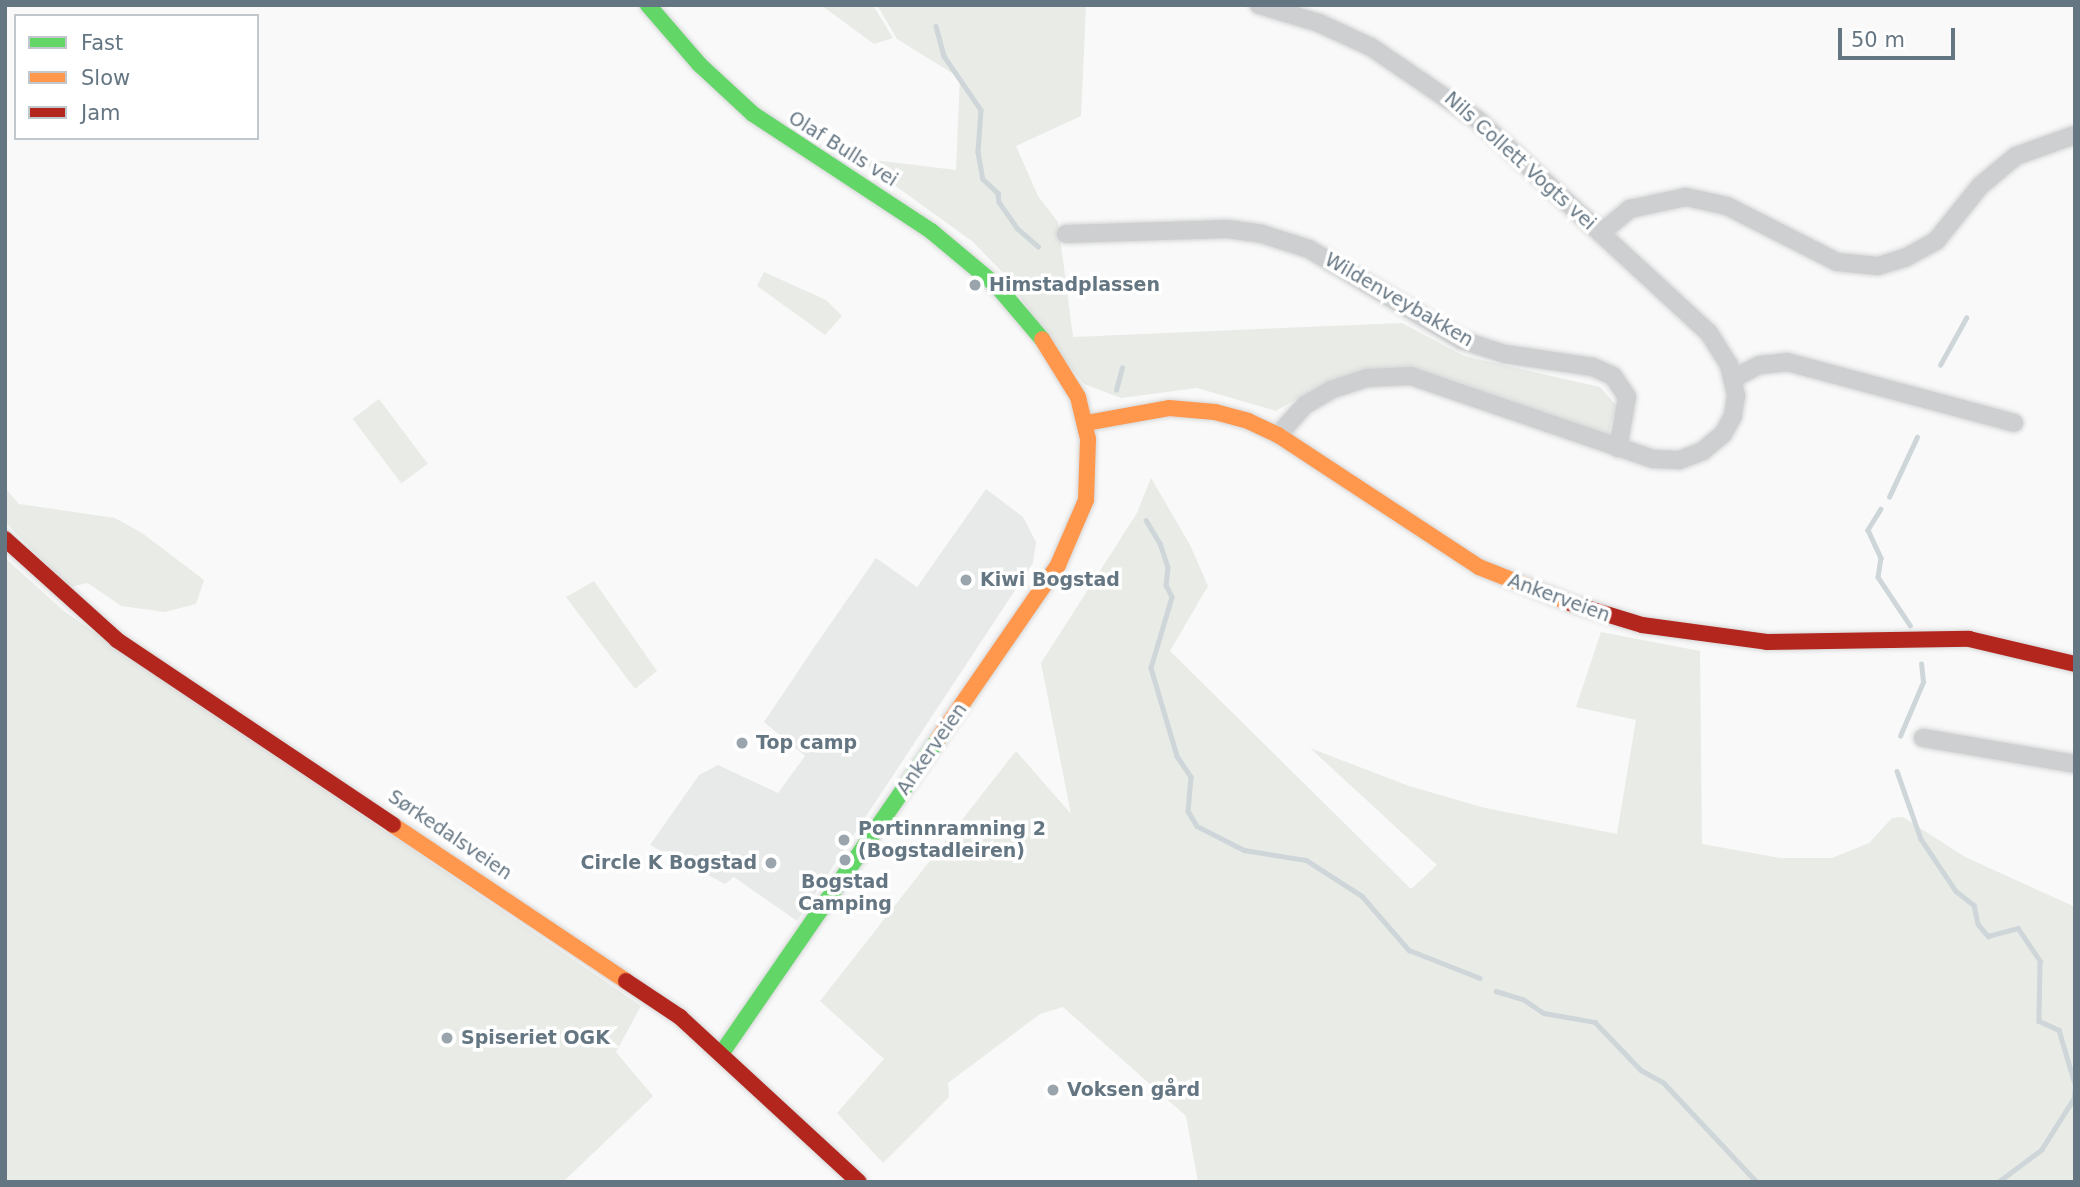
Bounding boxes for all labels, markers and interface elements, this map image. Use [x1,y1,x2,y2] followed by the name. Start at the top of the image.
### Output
[14,14,259,140] legend
[1842,14,1959,58] scale bar
[1851,28,1905,52] text: 50 m
[81,31,123,55] text: Fast
[81,66,130,90] text: Slow
[1440,87,1600,235] street label: Nils Collett Vogts vei
[81,101,121,125] text: Jam
[784,106,902,192] street label: Olaf Bulls vei
[1321,248,1477,352] street label: Wildenveybakken
[989,274,1160,296] place label: Himstadplassen
[967,277,983,293] marker: Himstadplassen
[980,569,1120,591] place label: Kiwi Bogstad
[1505,569,1613,627] street label: Ankerveien
[958,572,974,588] marker: Kiwi Bogstad
[892,699,972,799] street label: Ankerveien
[756,732,857,754] place label: Top camp
[734,735,750,751] marker: Top camp
[384,785,516,885] street label: Sørkedalsveien
[858,818,1046,862] place label: Portinnramning 2 (Bogstadleiren)
[836,832,852,848] marker: Portinnramning 2 (Bogstadleiren)
[581,852,757,874] place label: Circle K Bogstad
[837,852,853,868] marker: Bogstad Camping
[763,855,779,871] marker: Circle K Bogstad
[798,871,892,915] place label: Bogstad Camping
[461,1027,610,1049] place label: Spiseriet OGK
[439,1030,455,1046] marker: Spiseriet OGK
[1067,1079,1200,1101] place label: Voksen gård
[1045,1082,1061,1098] marker: Voksen gård

